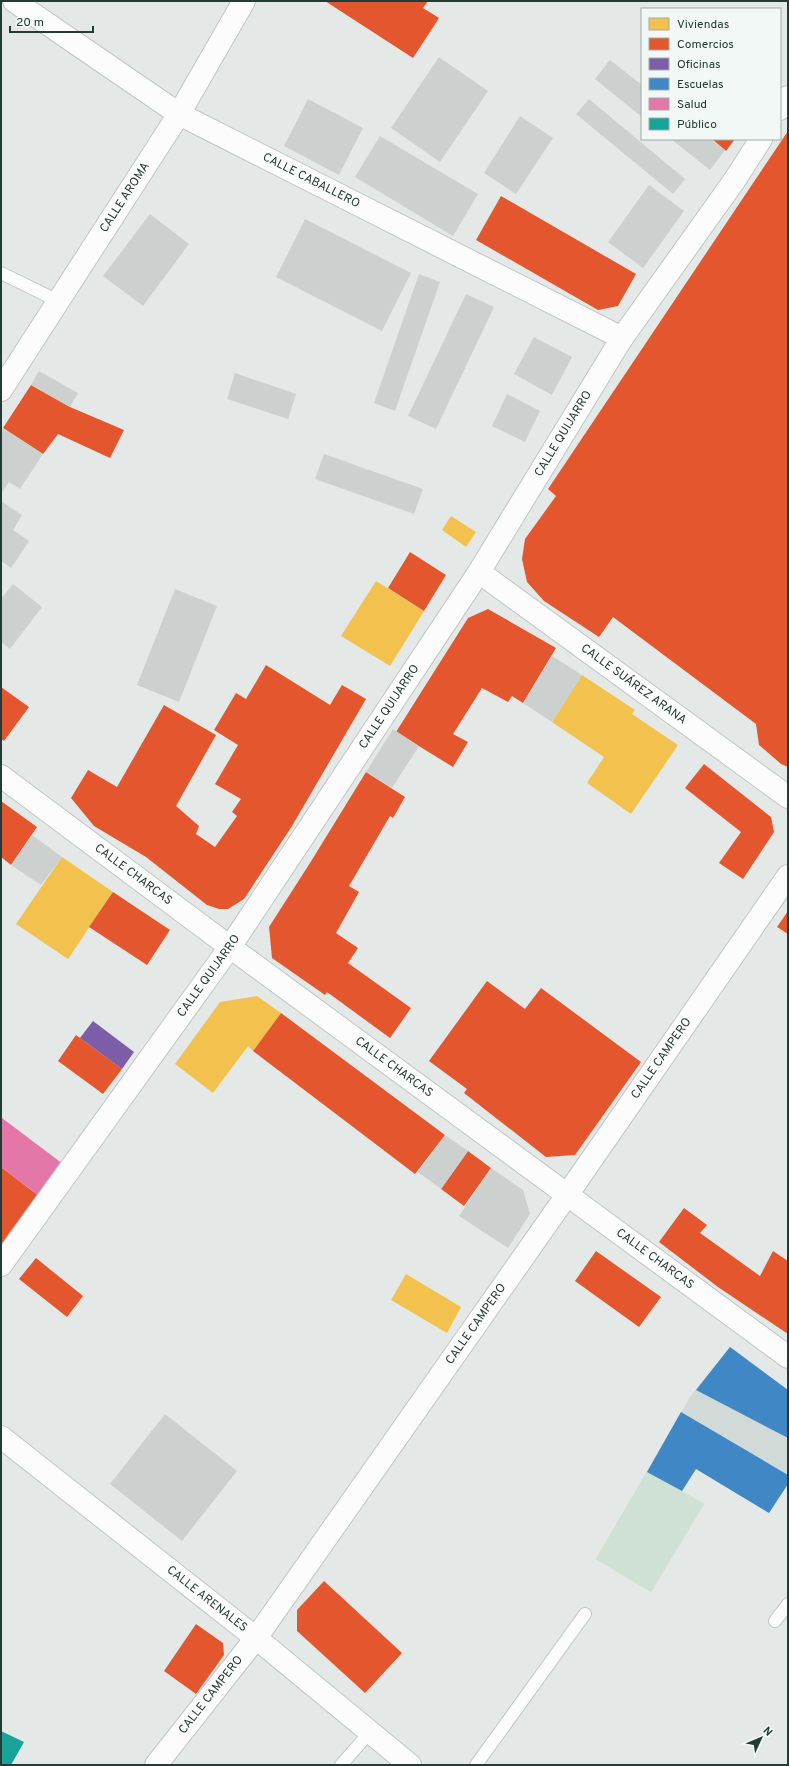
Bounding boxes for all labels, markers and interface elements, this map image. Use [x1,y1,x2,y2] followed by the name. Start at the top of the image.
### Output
[10,8,93,34] scale bar
[641,8,781,140] legend
[16,15,44,31] text: 20 m
[677,17,729,33] text: Viviendas
[677,37,734,53] text: Comercios
[677,57,721,73] text: Oficinas
[677,77,724,93] text: Escuelas
[677,97,707,113] text: Salud
[677,117,717,133] text: Público
[260,149,362,212] street label: CALLE CABALLERO
[97,159,154,236] street label: CALLE AROMA
[531,388,596,480] street label: CALLE QUIJARRO
[577,641,690,728] street label: CALLE SUÁREZ ARANA
[356,662,423,752] street label: CALLE QUIJARRO
[91,840,175,909] street label: CALLE CHARCAS
[174,932,244,1021] street label: CALLE QUIJARRO
[628,1015,695,1102] street label: CALLE CAMPERO
[351,1033,436,1101] street label: CALLE CHARCAS
[613,1225,697,1293] street label: CALLE CHARCAS
[442,1281,510,1368] street label: CALLE CAMPERO
[163,1562,250,1636] street label: CALLE ARENALES
[175,1653,247,1738] street label: CALLE CAMPERO
[741,1718,781,1758] north arrow
[760,1724,775,1739] text: N

